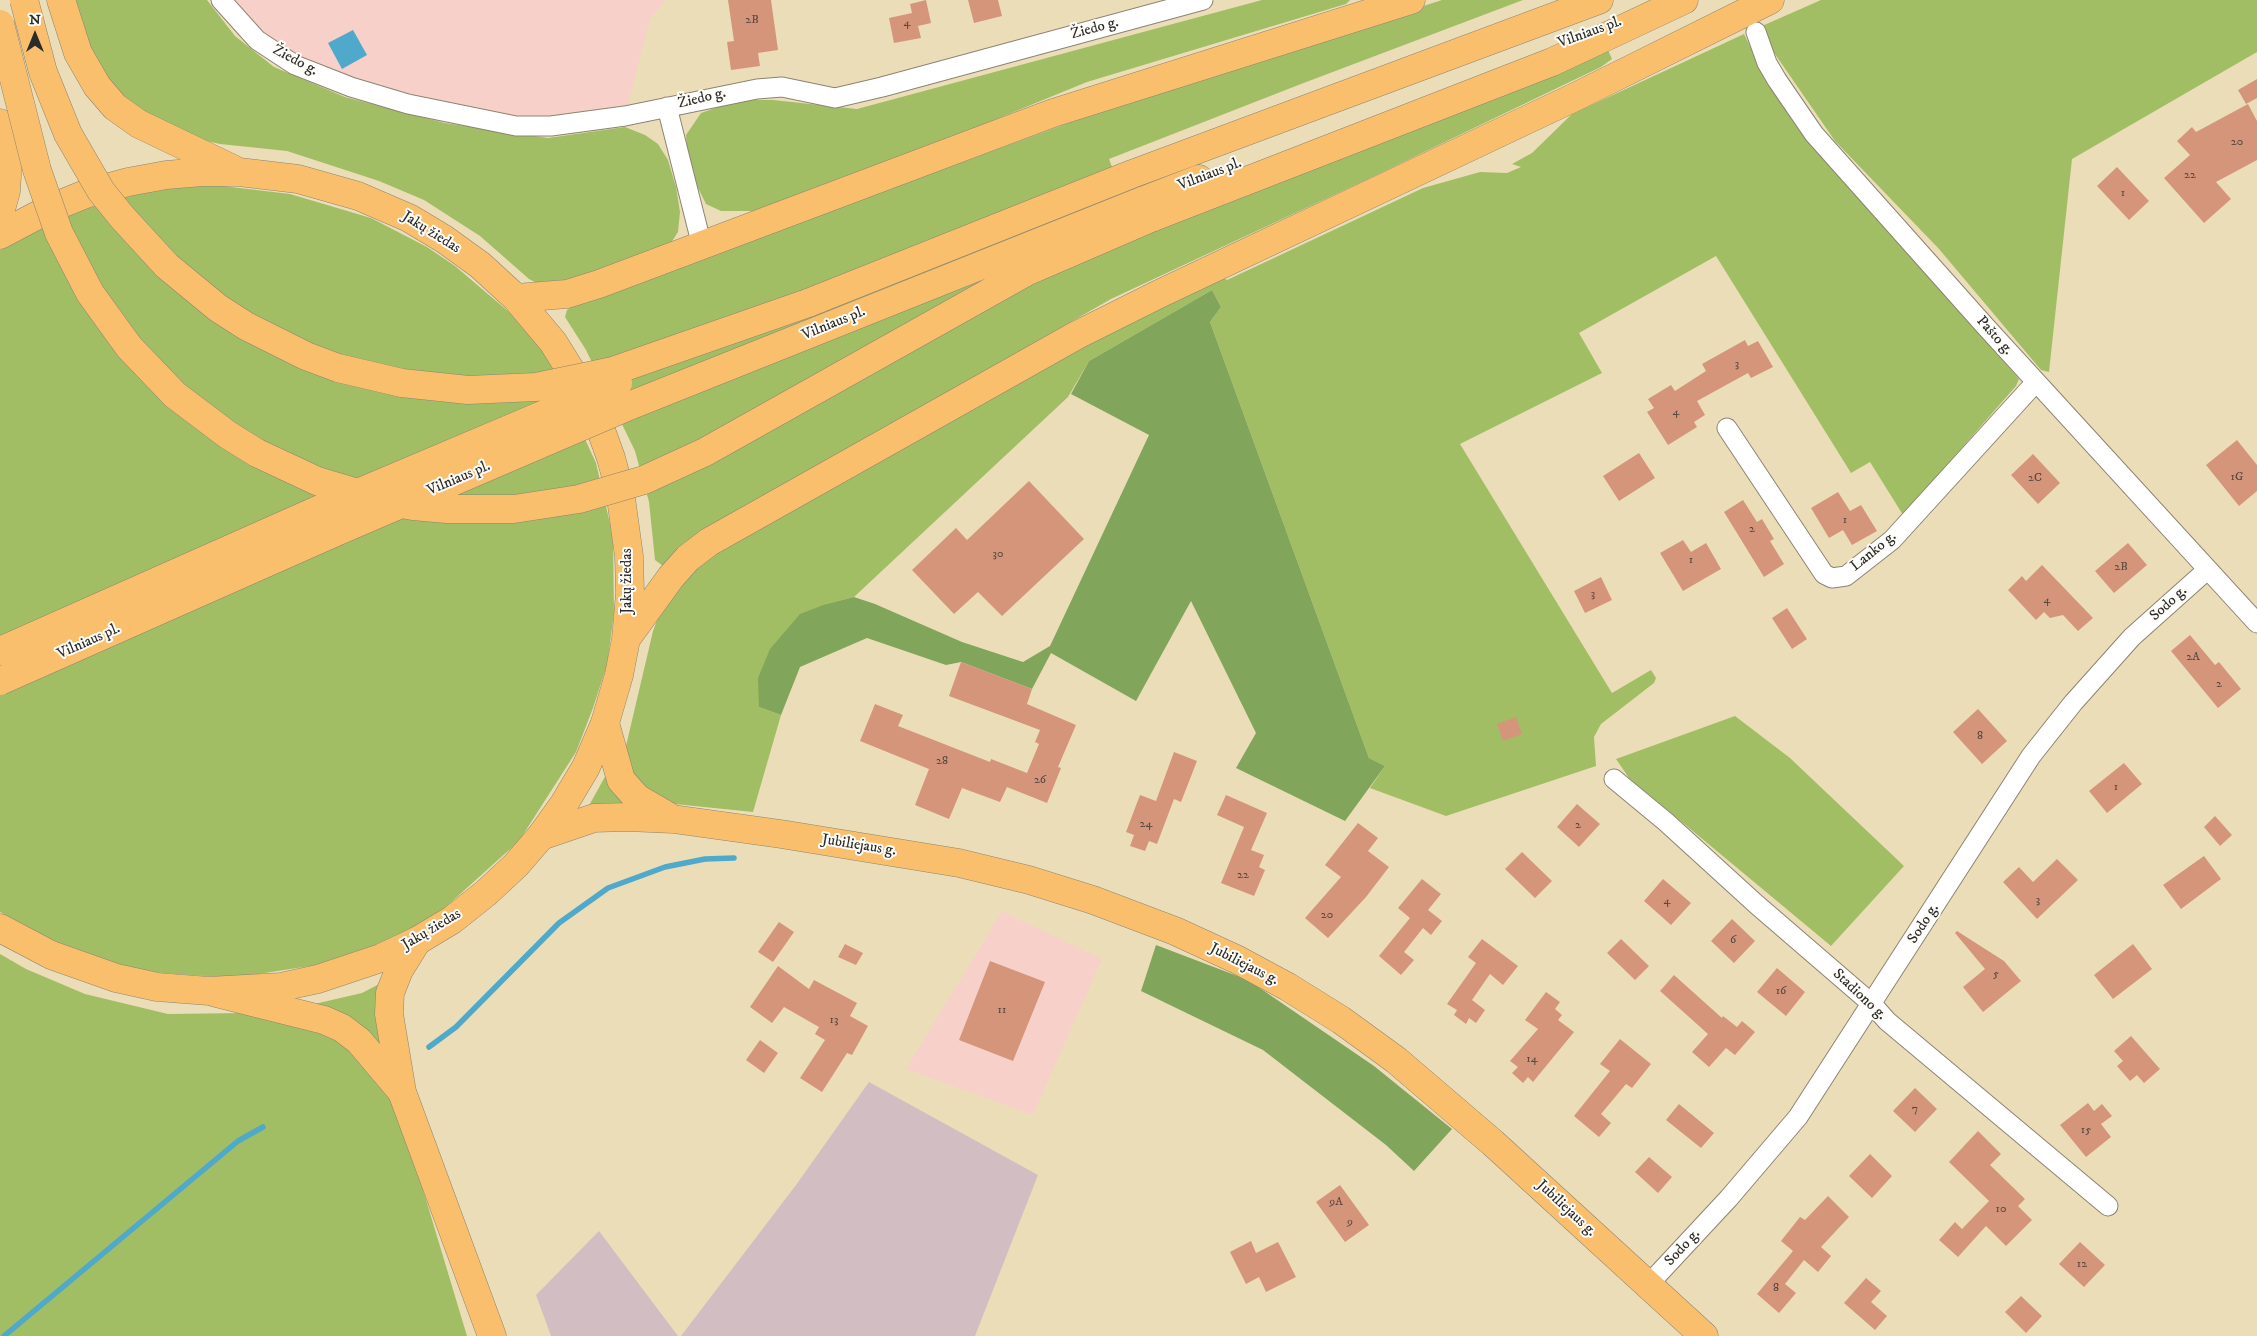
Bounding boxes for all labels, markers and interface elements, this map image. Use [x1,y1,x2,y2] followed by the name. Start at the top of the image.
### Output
[10,10,60,60] north arrow
[29,11,41,29] text: N
[1556,13,1624,53] street label: Vilniaus pl.
[745,14,759,28] house number: 2B
[1069,14,1121,44] street label: Žiedo g.
[904,17,910,31] house number: 4
[269,42,321,80] street label: Žiedo g.
[676,85,728,113] street label: Žiedo g.
[2231,136,2243,150] house number: 20
[1176,155,1244,195] street label: Vilniaus pl.
[2184,169,2196,183] house number: 22
[2121,187,2125,201] house number: 1
[399,208,463,258] street label: Jakų žiedas
[800,303,868,345] street label: Vilniaus pl.
[1972,313,2016,359] street label: Pašto g.
[1735,358,1739,372] house number: 3
[1673,406,1679,420] house number: 4
[425,458,493,500] street label: Vilniaus pl.
[2231,471,2243,485] house number: 1G
[2028,472,2042,486] house number: 2C
[1843,514,1847,528] house number: 1
[1749,523,1755,537] house number: 2
[1847,528,1901,576] street label: Lanko g.
[619,548,637,614] street label: Jakų žiedas
[993,548,1003,562] house number: 30
[1689,554,1693,568] house number: 1
[2114,561,2128,575] house number: 2B
[2147,583,2191,625] street label: Sodo g.
[1591,588,1595,602] house number: 3
[2044,594,2050,608] house number: 4
[55,620,123,664] street label: Vilniaus pl.
[2186,651,2200,665] house number: 2A
[2216,678,2222,692] house number: 2
[1977,730,1983,744] house number: 8
[936,755,948,769] house number: 28
[1034,774,1046,788] house number: 26
[2114,781,2118,795] house number: 1
[1140,818,1152,832] house number: 24
[1575,819,1581,833] house number: 2
[821,831,897,861] street label: Jubiliejaus g.
[1237,869,1249,883] house number: 22
[2036,894,2040,908] house number: 3
[1664,895,1670,909] house number: 4
[1904,901,1944,947] street label: Sodo g.
[399,905,465,955] street label: Jakų žiedas
[1321,909,1333,923] house number: 20
[1730,934,1736,948] house number: 6
[1207,940,1281,990] street label: Jubiliejaus g.
[1828,966,1890,1024] street label: Stadiono g.
[1993,968,1999,982] house number: 5
[1776,985,1786,999] house number: 16
[998,1004,1006,1018] house number: 11
[830,1014,838,1028] house number: 13
[1526,1053,1538,1067] house number: 14
[1912,1103,1918,1117] house number: 7
[2081,1124,2091,1138] house number: 15
[1533,1177,1599,1241] street label: Jubiliejaus g.
[1329,1196,1343,1210] house number: 9A
[1996,1203,2006,1217] house number: 10
[1347,1216,1353,1230] house number: 9
[1661,1226,1705,1270] street label: Sodo g.
[2077,1258,2087,1272] house number: 12
[1773,1282,1779,1296] house number: 8

